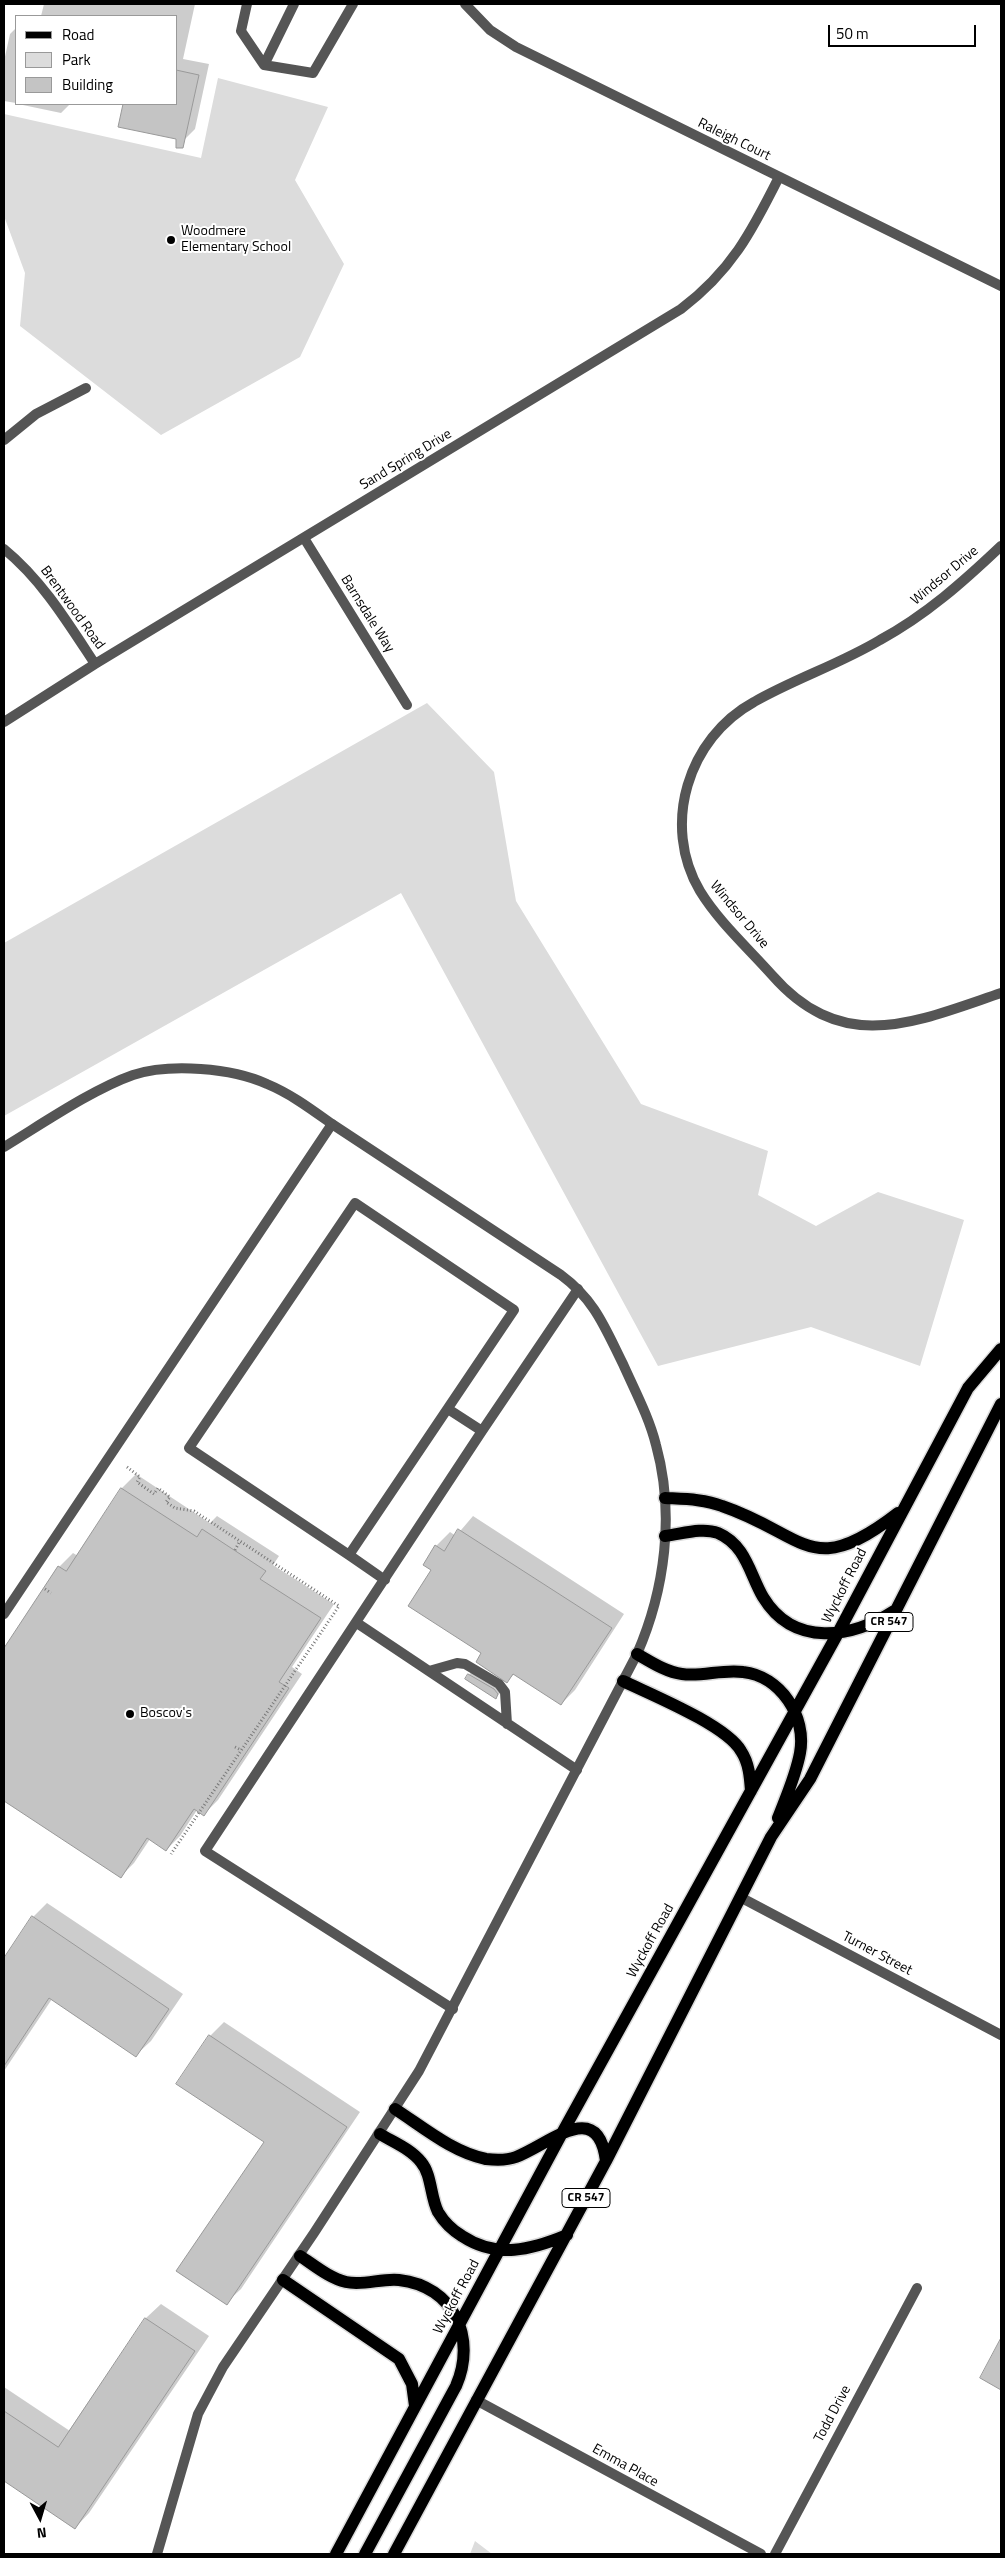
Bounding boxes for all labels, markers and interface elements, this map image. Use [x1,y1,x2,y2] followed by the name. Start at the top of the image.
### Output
[15,15,178,105] legend
[830,15,978,47] scale bar
[836,22,869,45] text: 50 m
[62,23,94,46] text: Road
[62,48,91,71] text: Park
[62,73,113,96] text: Building
[695,115,773,165] street label: Raleigh Court
[181,224,291,256] place label: Woodmere Elementary School
[165,234,177,246] marker: Woodmere Elementary School
[357,426,455,494] street label: Sand Spring Drive
[908,543,982,609] street label: Windsor Drive
[36,563,108,653] street label: Brentwood Road
[337,572,397,656] street label: Barnsdale Way
[706,878,772,952] street label: Windsor Drive
[819,1546,871,1626] street label: Wyckoff Road
[865,1612,913,1631] road number: CR 547
[140,1706,192,1722] place label: Boscov's
[124,1708,136,1720] marker: Boscov's
[624,1901,678,1981] street label: Wyckoff Road
[839,1929,915,1979] street label: Turner Street
[562,2188,610,2208] road number: CR 547
[430,2257,484,2337] street label: Wyckoff Road
[811,2383,855,2445] street label: Todd Drive
[589,2441,661,2491] street label: Emma Place
[15,2493,65,2543] north arrow
[36,2522,48,2544] text: N

